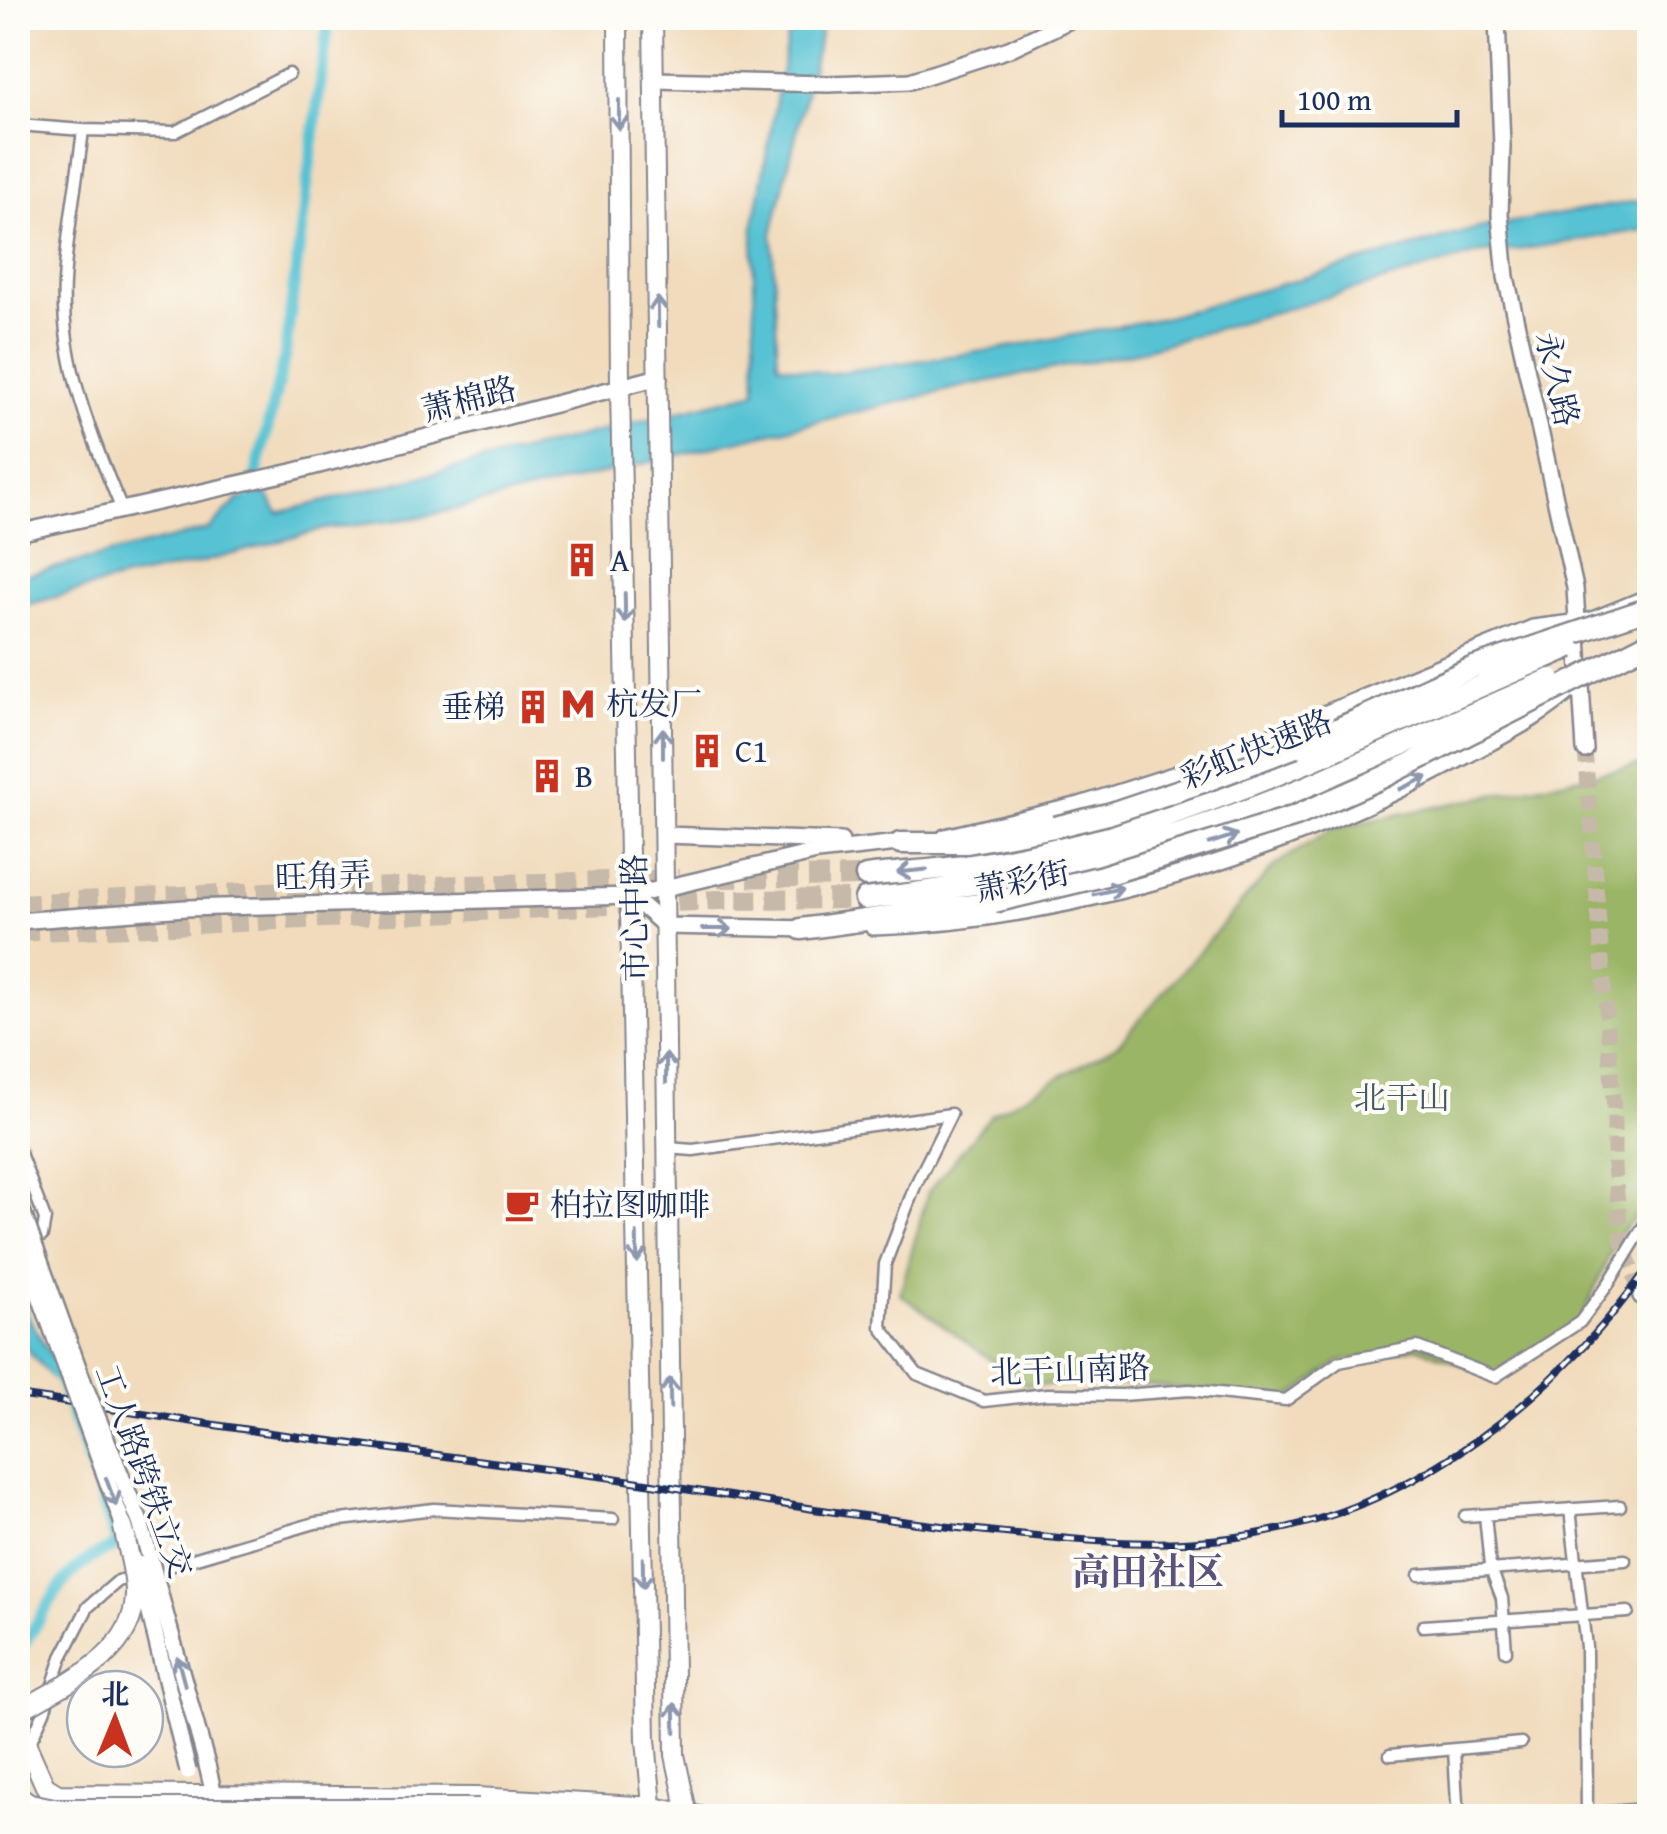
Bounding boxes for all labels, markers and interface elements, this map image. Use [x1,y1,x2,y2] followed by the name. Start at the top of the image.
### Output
[1282,65,1457,127] scale bar
[1297,77,1372,121] text: 100 m
[610,98,628,130] one-way arrow
[648,297,667,329] one-way arrow
[1524,327,1591,431] street label: 永久路
[417,364,521,433] street label: 萧棉路
[610,536,630,583] place label: A
[563,541,601,579] building icon: A
[615,591,634,623] one-way arrow
[606,680,702,727] place label: 杭发厂
[441,683,505,730] place label: 垂梯
[559,685,597,723] metro station icon: 杭发厂
[514,688,552,726] building icon: 垂梯
[1173,697,1339,800] street label: 彩虹快速路
[735,727,768,774] place label: C1
[654,728,672,760] one-way arrow
[688,732,726,770] building icon: C1
[575,752,593,799] place label: B
[528,757,566,795] building icon: B
[1398,772,1428,791] one-way arrow
[1207,829,1238,847] one-way arrow
[970,848,1074,913] street label: 萧彩街
[274,850,372,901] street label: 旺角弄
[610,854,659,982] street label: 市心中路
[897,862,929,881] one-way arrow
[1091,881,1123,899] one-way arrow
[700,919,732,938] one-way arrow
[656,1053,676,1086] one-way arrow
[1354,1074,1450,1121] park label: 北干山
[550,1181,710,1228] place label: 柏拉图咖啡
[503,1186,541,1224] cafe icon: 柏拉图咖啡
[628,1231,647,1263] one-way arrow
[989,1343,1151,1396] street label: 北干山南路
[84,1358,205,1584] street label: 工人路跨铁立交
[660,1378,680,1410] one-way arrow
[103,1476,121,1507] one-way arrow
[1072,1543,1224,1599] district label: 高田社区
[634,1556,652,1588] one-way arrow
[170,1655,189,1687] one-way arrow
[65,1669,165,1769] north arrow
[101,1673,130,1714] text: 北
[665,1703,684,1735] one-way arrow

